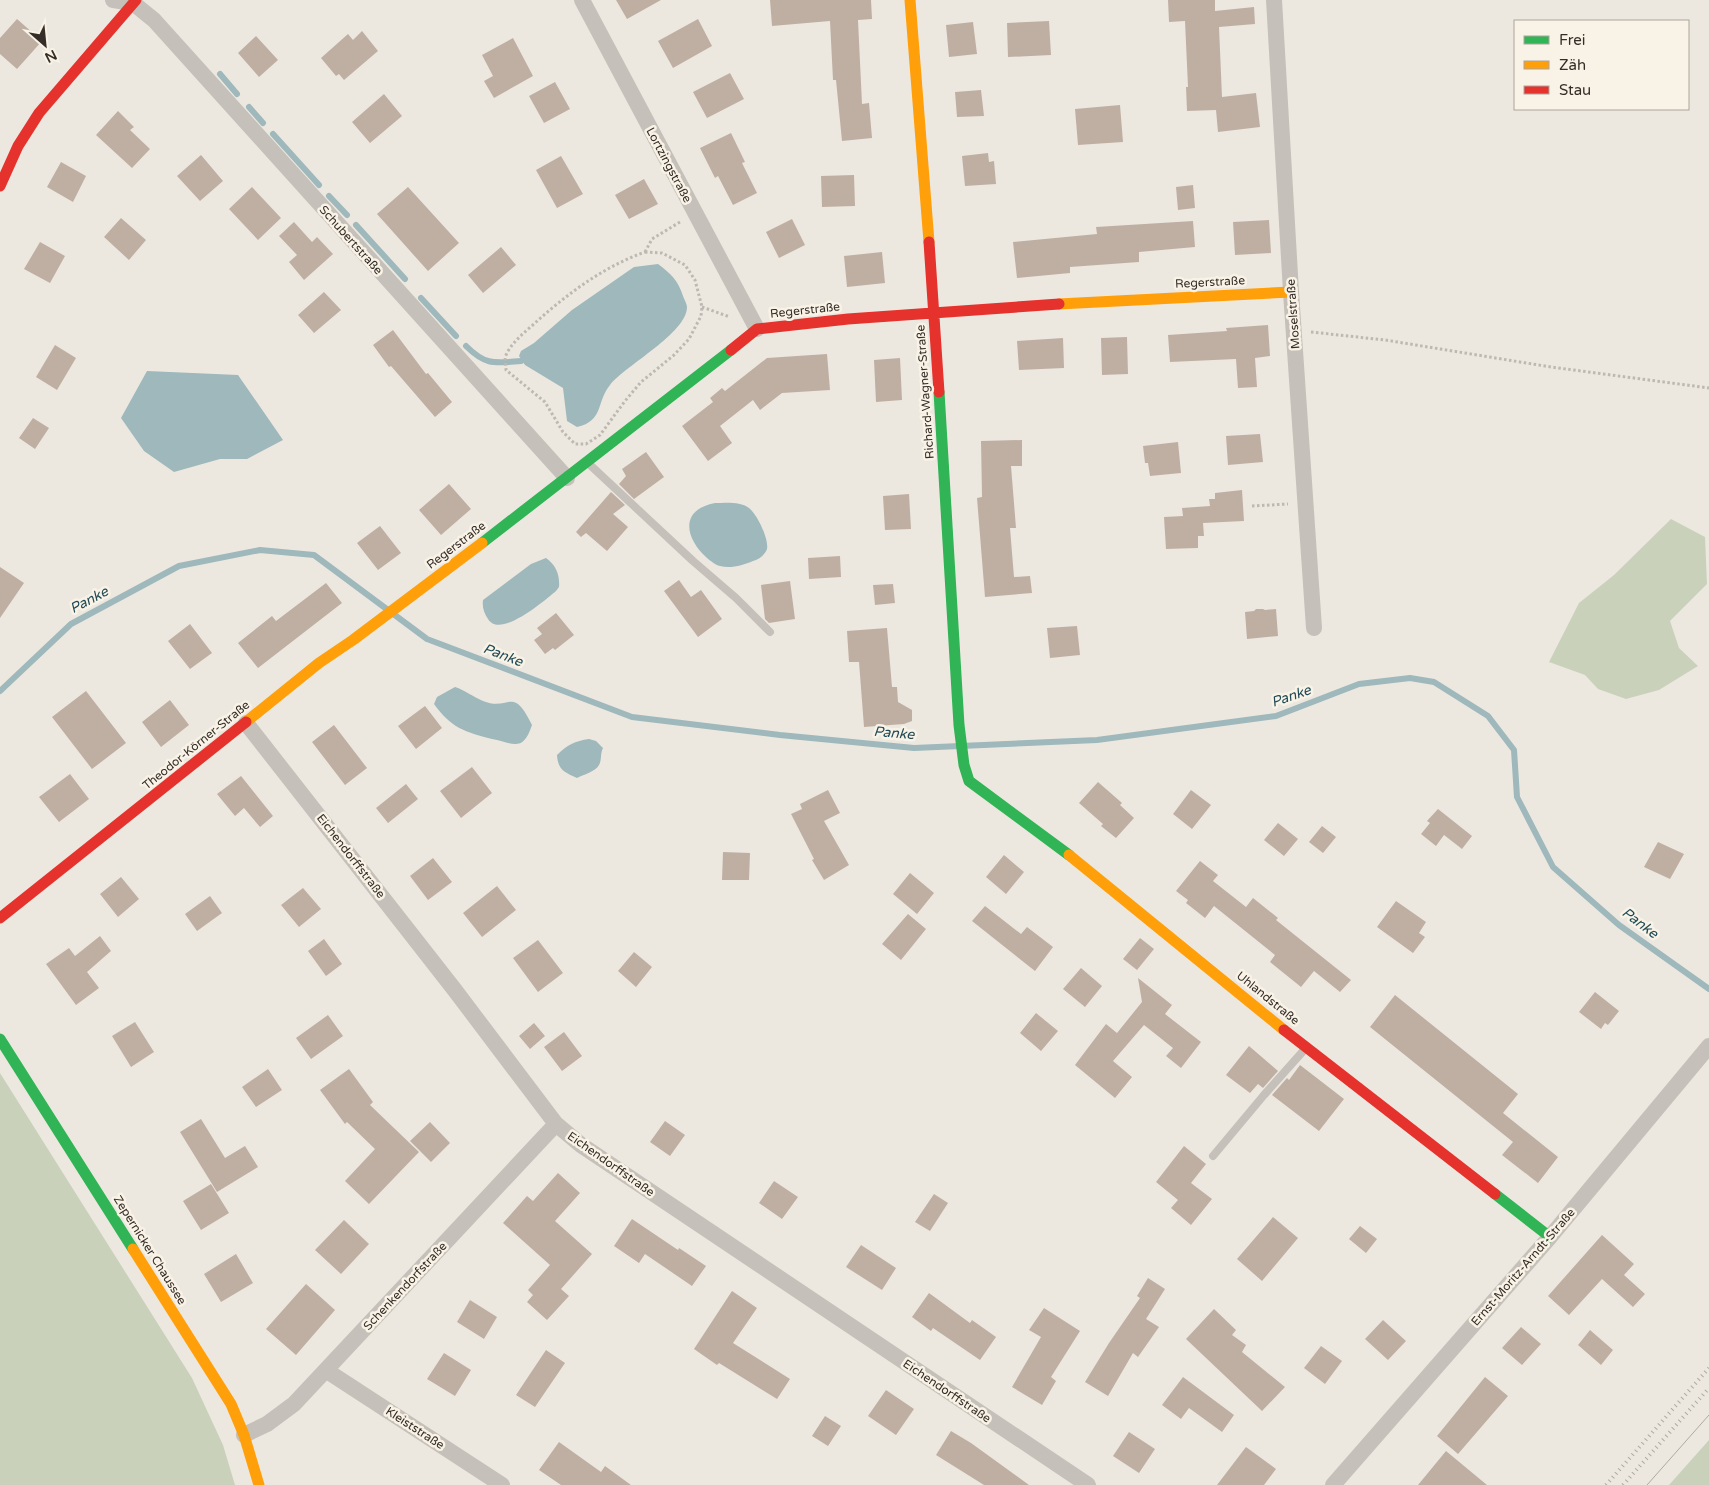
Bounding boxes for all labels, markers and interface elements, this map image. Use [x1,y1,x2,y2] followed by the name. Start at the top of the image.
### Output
[20,20,70,70] north arrow
[1514,20,1689,110] legend
[1559,31,1585,49] text: Frei
[42,46,60,66] text: N
[1559,56,1586,74] text: Zäh
[1559,81,1591,99] text: Stau
[643,125,695,205] street label: Lortzingstraße
[316,203,386,277] street label: Schubertstraße
[1175,273,1246,291] street label: Regerstraße
[1284,278,1302,349] street label: Moselstraße
[769,299,841,321] street label: Regerstraße
[913,324,937,460] street label: Richard-Wagner-Straße
[424,518,488,572] street label: Regerstraße
[67,582,112,617] water label: Panke
[481,640,526,671] water label: Panke
[1269,681,1314,711] water label: Panke
[140,697,252,792] street label: Theodor-Körner-Straße
[873,723,916,743] water label: Panke
[314,811,388,901] street label: Eichendorffstraße
[1619,904,1662,943] water label: Panke
[1234,968,1302,1028] street label: Uhlandstraße
[565,1129,657,1199] street label: Eichendorffstraße
[111,1193,189,1307] street label: Zepernicker Chaussee
[1468,1205,1578,1329] street label: Ernst-Moritz-Arndt-Straße
[360,1239,450,1333] street label: Schenkendorfstraße
[900,1356,994,1426] street label: Eichendorffstraße
[383,1404,447,1452] street label: Kleiststraße

